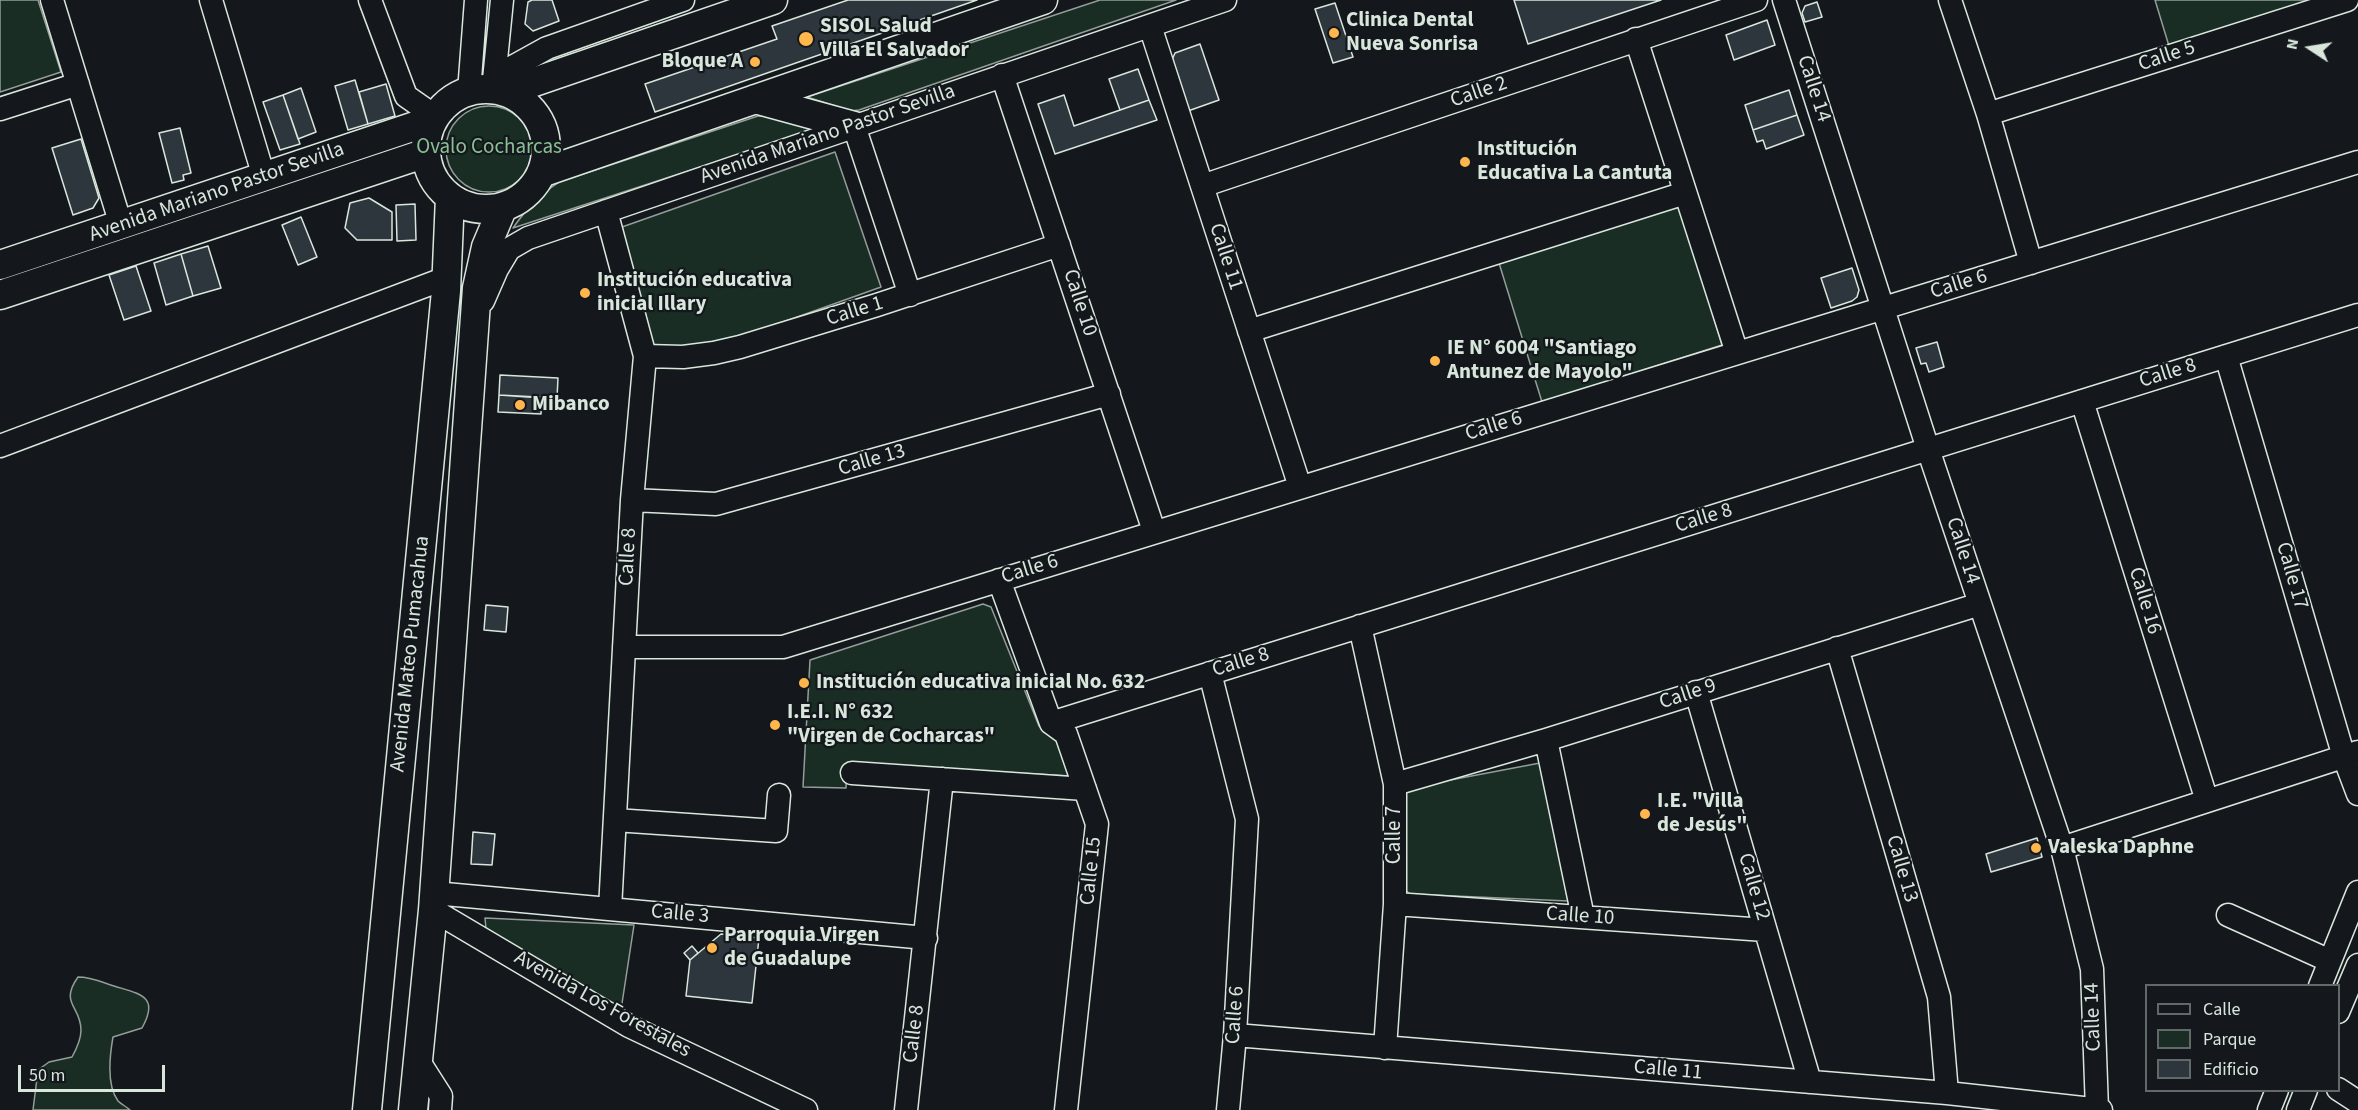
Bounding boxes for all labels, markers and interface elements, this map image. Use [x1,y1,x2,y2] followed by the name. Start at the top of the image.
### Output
[1346,8,1478,58] place label: Clinica Dental Nueva Sonrisa
[820,14,969,64] place label: SISOL Salud Villa El Salvador
[2280,18,2340,78] north arrow
[1327,26,1341,40] marker: Clinica Dental Nueva Sonrisa
[797,30,815,48] marker: SISOL Salud Villa El Salvador
[2135,36,2199,78] street label: Calle 5
[2281,37,2304,52] text: N
[662,49,743,75] place label: Bloque A
[1790,52,1836,126] street label: Calle 14
[748,55,762,69] marker: Bloque A
[1447,72,1511,114] street label: Calle 2
[697,79,959,191] street label: Avenida Mariano Pastor Sevilla
[416,135,562,161] park label: Ovalo Cocharcas
[86,137,348,249] street label: Avenida Mariano Pastor Sevilla
[1477,137,1672,187] place label: Institución Educativa La Cantuta
[1458,155,1472,169] marker: Institución Educativa La Cantuta
[1202,220,1248,294] street label: Calle 11
[1927,264,1991,306] street label: Calle 6
[1056,266,1102,340] street label: Calle 10
[597,268,792,318] place label: Institución educativa inicial Illary
[578,286,592,300] marker: Institución educativa inicial Illary
[823,291,887,333] street label: Calle 1
[1447,336,1637,386] place label: IE N° 6004 "Santiago Antunez de Mayolo"
[2136,353,2200,395] street label: Calle 8
[1428,354,1442,368] marker: IE N° 6004 "Santiago Antunez de Mayolo"
[532,392,610,418] place label: Mibanco
[513,398,527,412] marker: Mibanco
[1462,406,1526,448] street label: Calle 6
[835,439,909,483] street label: Calle 13
[1672,498,1736,540] street label: Calle 8
[1939,514,1985,588] street label: Calle 14
[615,527,643,587] street label: Calle 8
[386,535,436,773] street label: Avenida Mateo Pumacahua
[2269,539,2313,613] street label: Calle 17
[998,549,1062,591] street label: Calle 6
[2122,564,2166,638] street label: Calle 16
[1209,642,1273,684] street label: Calle 8
[816,670,1145,696] place label: Institución educativa inicial No. 632
[1656,674,1720,716] street label: Calle 9
[797,676,811,690] marker: Institución educativa inicial No. 632
[787,700,995,750] place label: I.E.I. N° 632 "Virgen de Cocharcas"
[768,718,782,732] marker: I.E.I. N° 632 "Virgen de Cocharcas"
[1657,789,1747,839] place label: I.E. "Villa de Jesús"
[1382,806,1408,864] street label: Calle 7
[1638,807,1652,821] marker: I.E. "Villa de Jesús"
[1879,832,1923,906] street label: Calle 13
[1076,835,1108,907] street label: Calle 15
[2048,835,2194,861] place label: Valeska Daphne
[2029,841,2043,855] marker: Valeska Daphne
[1731,850,1775,924] street label: Calle 12
[650,900,710,930] street label: Calle 3
[1545,902,1615,932] street label: Calle 10
[724,923,879,973] place label: Parroquia Virgen de Guadalupe
[705,941,719,955] marker: Parroquia Virgen de Guadalupe
[509,946,695,1064] street label: Avenida Los Forestales
[2080,982,2108,1052] street label: Calle 14
[2145,984,2340,1092] legend
[1221,985,1251,1045] street label: Calle 6
[2203,997,2240,1022] text: Calle
[899,1004,931,1064] street label: Calle 8
[2203,1027,2256,1052] text: Parque
[21,1053,168,1091] scale bar
[1633,1055,1703,1087] street label: Calle 11
[2203,1057,2259,1082] text: Edificio
[29,1063,65,1088] text: 50 m

